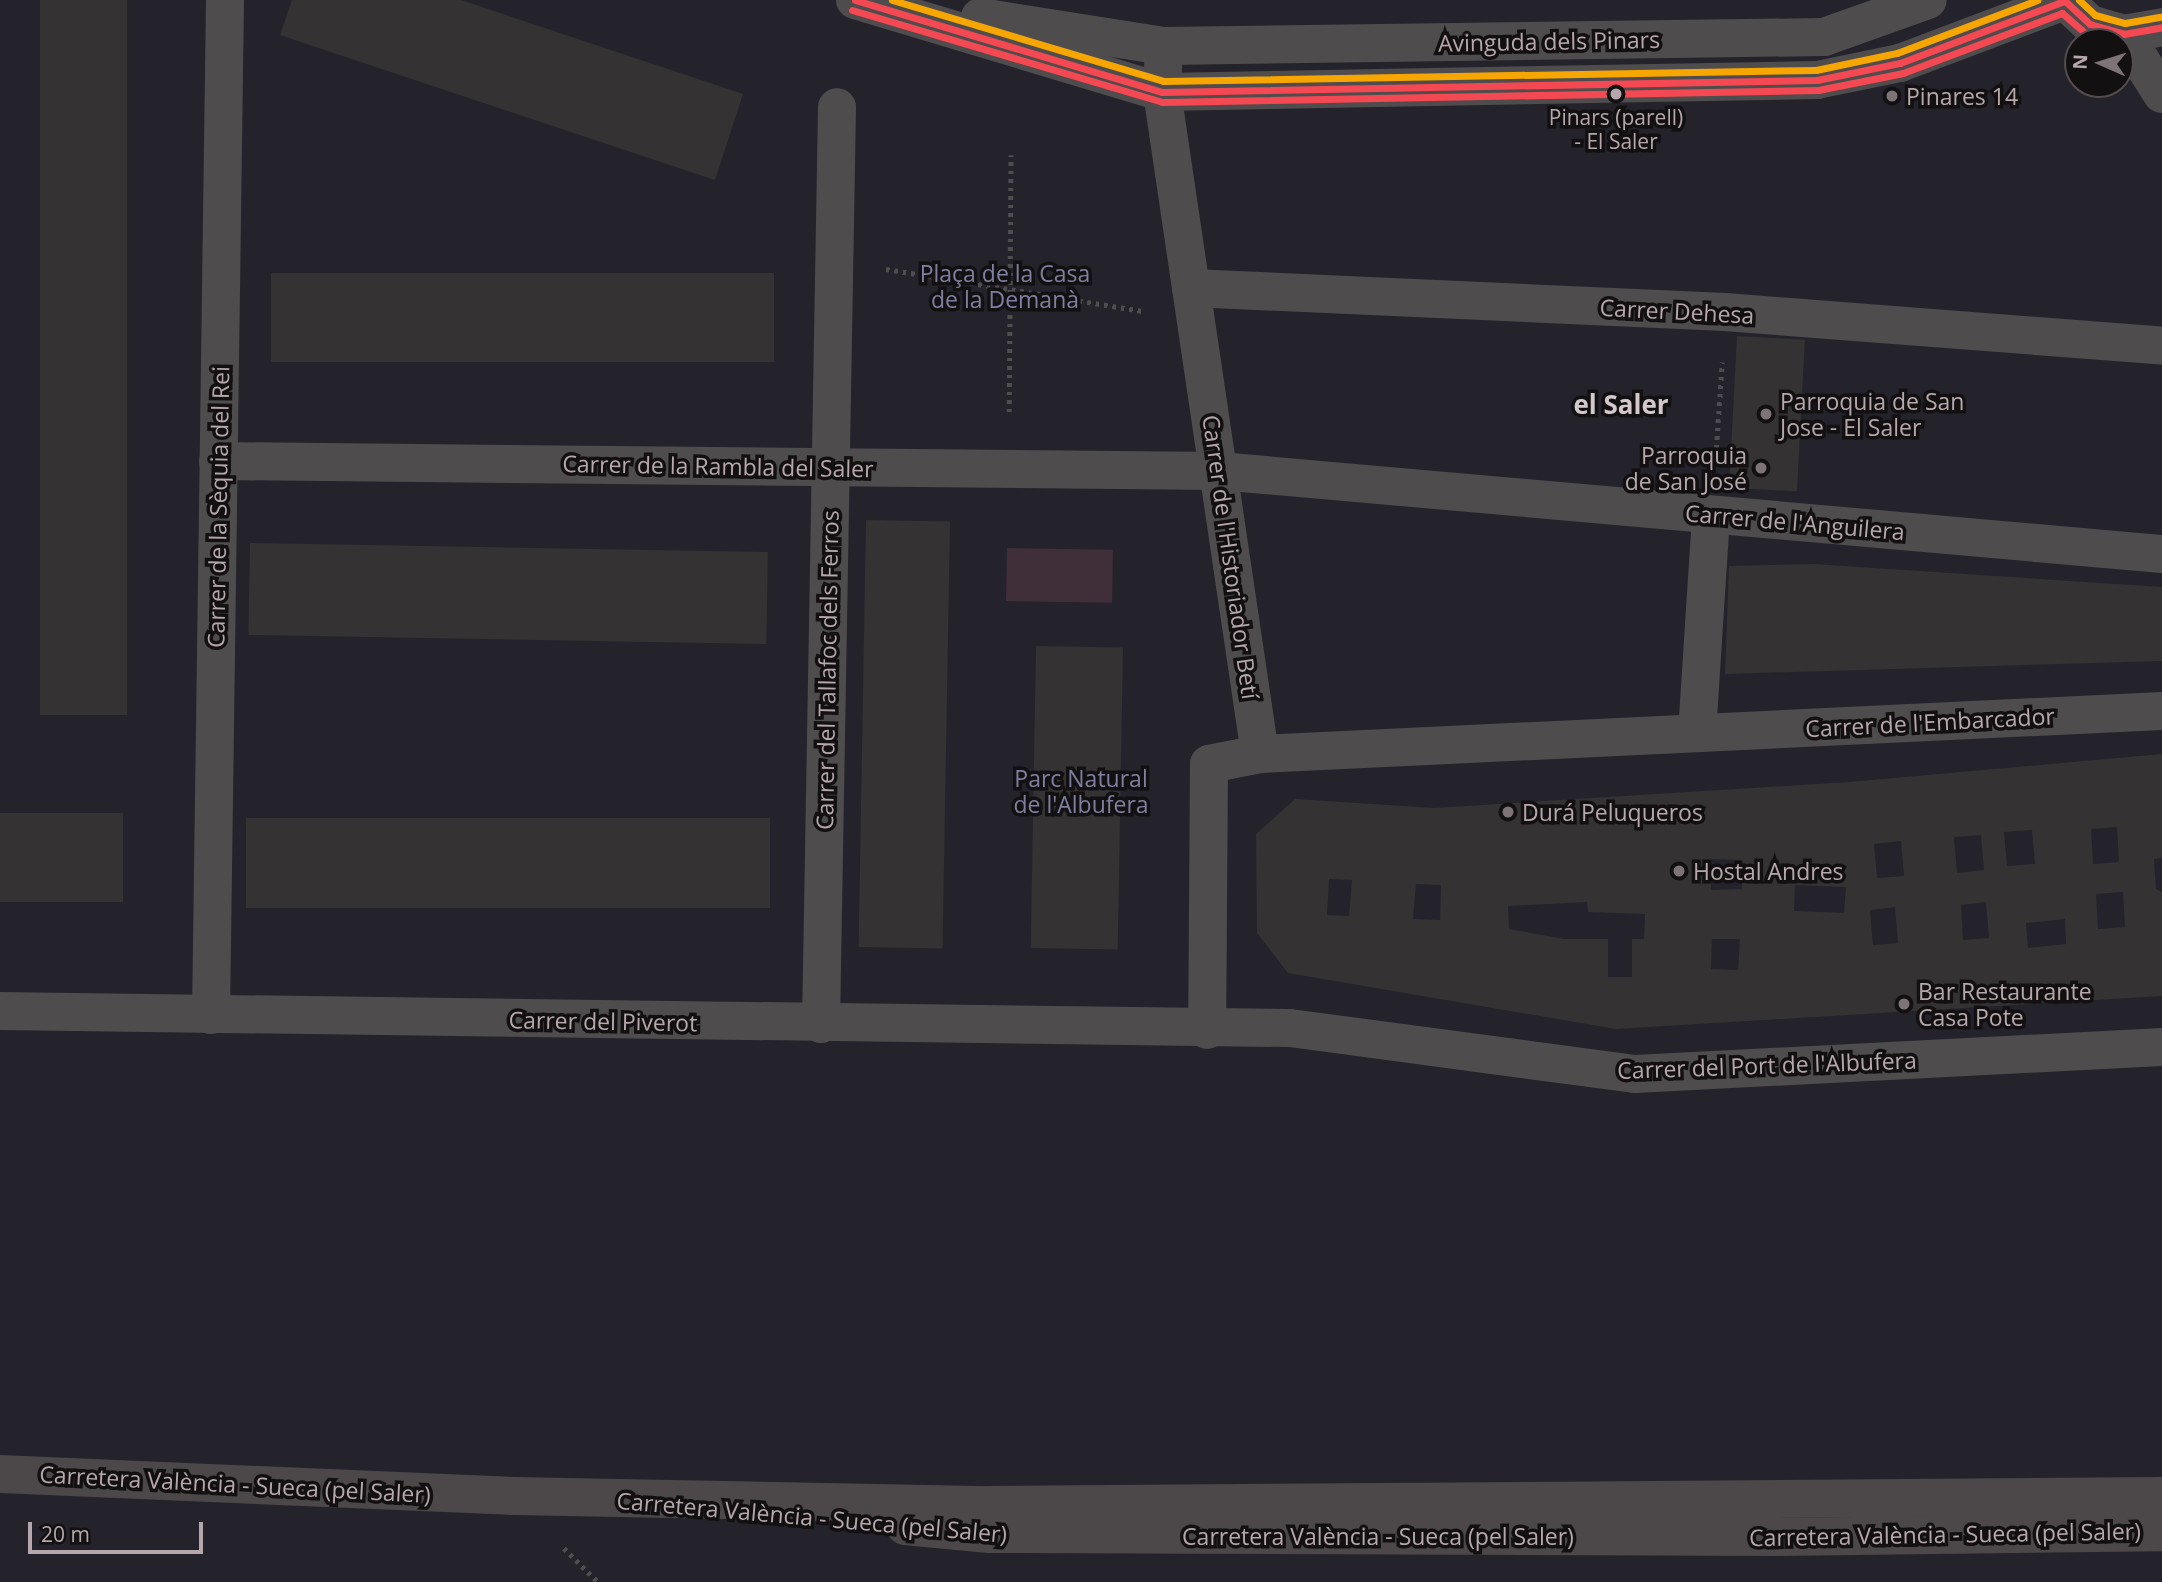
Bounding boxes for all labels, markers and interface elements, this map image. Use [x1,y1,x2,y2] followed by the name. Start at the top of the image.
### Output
[1438,25,1660,57] street label: Avinguda dels Pinars
[2064,28,2134,98] north arrow
[2067,54,2093,70] text: N
[1906,82,2018,110] place label: Pinares 14
[1609,87,1623,101] marker: Pinars (parell) - El Saler
[1884,88,1900,104] marker: Pinares 14
[1549,104,1683,154] place label: Pinars (parell) - El Saler
[920,259,1090,313] park label: Plaça de la Casa de la Demanà
[1599,293,1755,329] street label: Carrer Dehesa
[202,366,234,648] street label: Carrer de la Sèquia del Rei
[1780,387,1964,441] place label: Parroquia de San Jose - El Saler
[1573,389,1669,421] district label: el Saler
[1758,406,1774,422] marker: Parroquia de San Jose - El Saler
[1197,413,1265,701] street label: Carrer de l'Historiador Betí
[1625,441,1747,495] place label: Parroquia de San José
[562,449,874,483] street label: Carrer de la Rambla del Saler
[1753,460,1769,476] marker: Parroquia de San José
[1684,499,1906,545] street label: Carrer de l'Anguilera
[810,510,844,830] street label: Carrer del Tallafoc dels Ferros
[1805,702,2055,742] street label: Carrer de l'Embarcador
[1013,764,1149,818] park label: Parc Natural de l'Albufera
[1522,798,1703,826] place label: Durá Peluqueros
[1500,804,1516,820] marker: Durá Peluqueros
[1693,857,1844,885] place label: Hostal Andres
[1671,863,1687,879] marker: Hostal Andres
[1918,977,2092,1031] place label: Bar Restaurante Casa Pote
[1896,996,1912,1012] marker: Bar Restaurante Casa Pote
[508,1006,698,1036] street label: Carrer del Piverot
[1617,1046,1917,1084] street label: Carrer del Port de l'Albufera
[39,1460,431,1508] street label: Carretera València - Sueca (pel Saler)
[616,1486,1008,1548] street label: Carretera València - Sueca (pel Saler)
[32,1508,206,1552] scale bar
[1749,1517,2141,1551] street label: Carretera València - Sueca (pel Saler)
[41,1520,90,1548] text: 20 m
[1182,1522,1574,1550] street label: Carretera València - Sueca (pel Saler)

